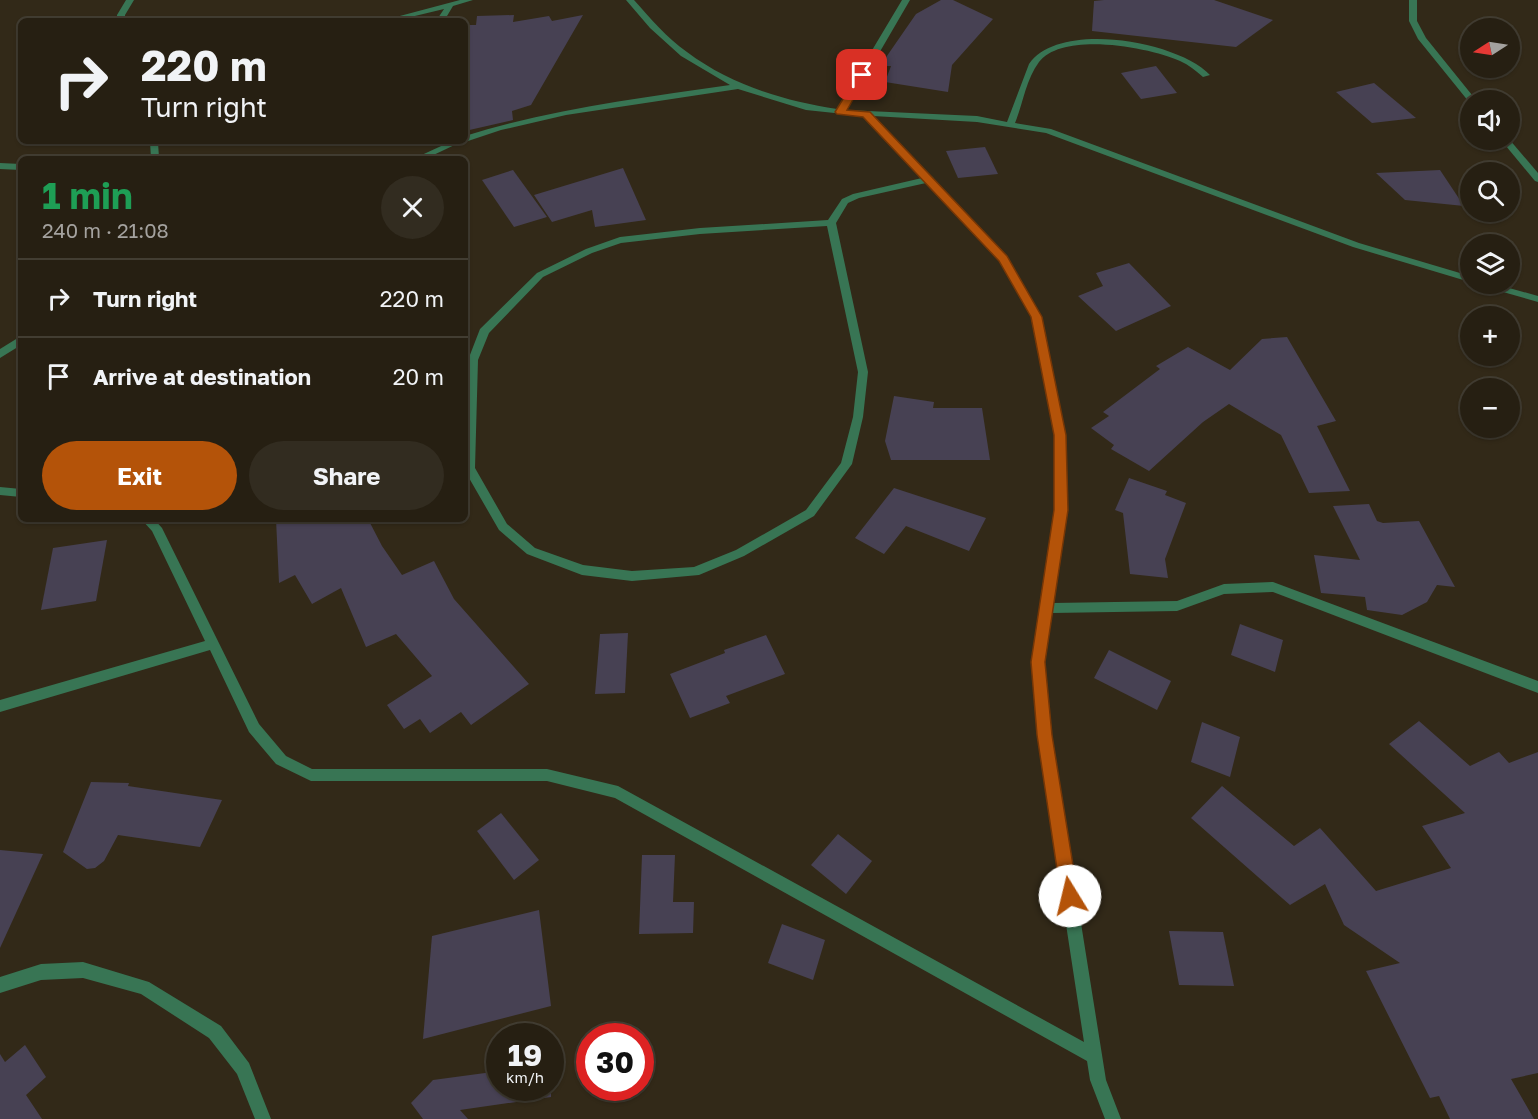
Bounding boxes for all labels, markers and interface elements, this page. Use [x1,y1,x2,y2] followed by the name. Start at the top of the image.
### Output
[1460,18,1520,78] north arrow
[1460,18,1520,438] map controls
[141,40,267,90] text: 220 m
[42,42,120,120] icon: right
[836,49,887,100] pin
[845,58,878,91] icon: arrive
[1460,90,1520,150] button: sound
[141,91,267,123] text: Turn right
[1460,162,1520,222] button: search
[42,174,133,217] text: 1 min
[381,176,444,239] button: close
[42,218,169,242] text: 240 m · 21:08
[1460,234,1520,294] button: layers
[42,282,75,315] icon: right
[93,285,197,312] text: Turn right
[380,285,444,312] text: 220 m
[1460,306,1520,366] button: +
[42,360,75,393] icon: arrive
[93,363,311,390] text: Arrive at destination
[393,363,444,390] text: 20 m
[1460,378,1520,438] button: −
[42,441,237,510] button: Exit
[249,441,444,510] button: Share
[1038,864,1102,928] position arrow
[576,1023,654,1101] speed limit sign: 30
[508,1037,542,1073] text: 19
[506,1068,544,1086] text: km/h

